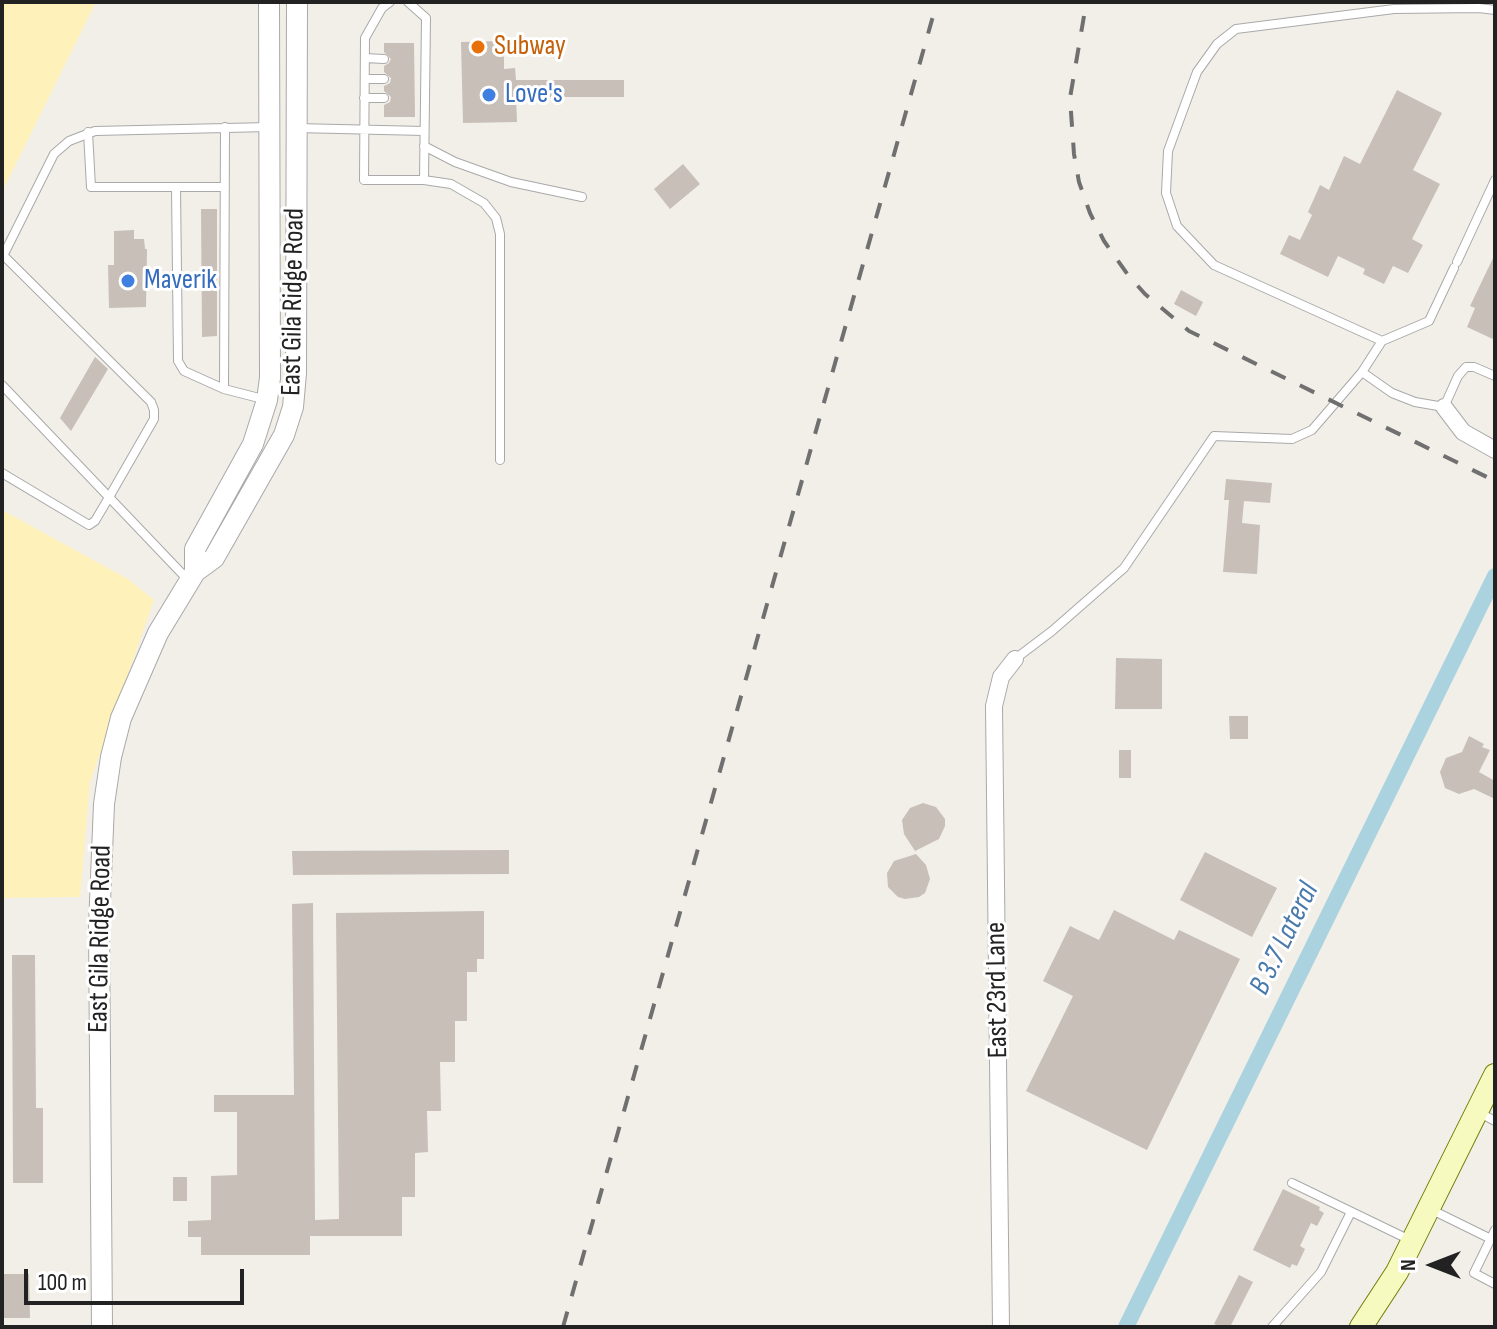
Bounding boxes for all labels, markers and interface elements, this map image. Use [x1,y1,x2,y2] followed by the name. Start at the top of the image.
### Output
[494,30,566,64] place label: Subway
[469,38,487,56] marker: Subway
[505,78,563,112] place label: Love's
[480,86,498,104] marker: Love's
[276,208,312,396] street label: East Gila Ridge Road
[144,264,217,298] place label: Maverik
[119,272,137,290] marker: Maverik
[83,845,119,1033] street label: East Gila Ridge Road
[1243,877,1327,1001] water label: B 3.7 Lateral
[980,922,1016,1058] street label: East 23rd Lane
[1393,1225,1473,1305] north arrow
[28,1253,248,1303] scale bar
[1395,1259,1422,1271] text: N
[38,1268,87,1297] text: 100 m

